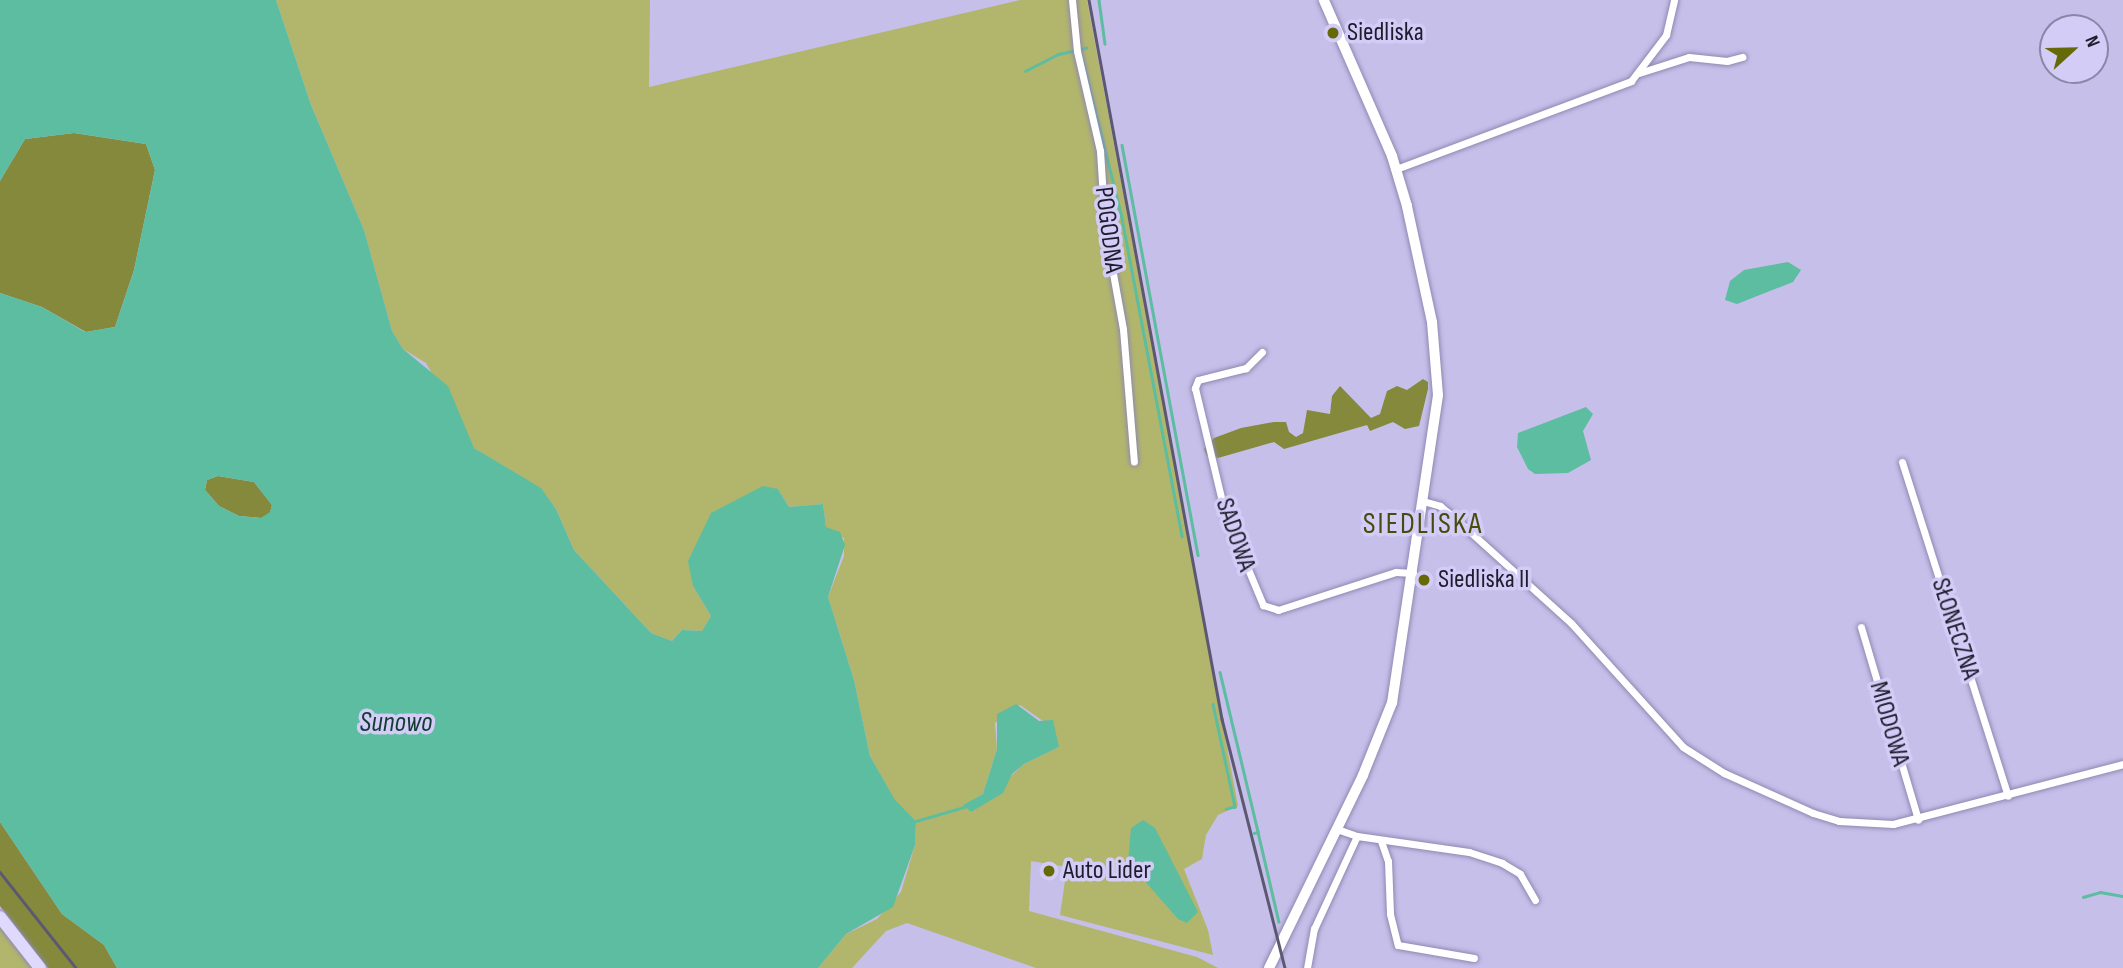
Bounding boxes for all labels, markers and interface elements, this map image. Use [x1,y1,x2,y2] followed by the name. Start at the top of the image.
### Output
[2039,14,2109,84] north arrow
[1347,17,1424,49] place label: Siedliska
[1325,25,1341,41] marker: Siedliska
[2080,33,2105,51] text: N
[1087,185,1129,275] street label: POGODNA
[1208,494,1262,576] street label: SADOWA
[1364,506,1482,542] district label: SIEDLISKA
[1438,564,1529,596] place label: Siedliska II
[1416,572,1432,588] marker: Siedliska II
[1924,574,1986,684] street label: SŁONECZNA
[1862,678,1916,770] street label: MIODOWA
[360,706,432,740] water label: Sunowo
[1063,855,1151,887] place label: Auto Lider
[1041,863,1057,879] marker: Auto Lider

